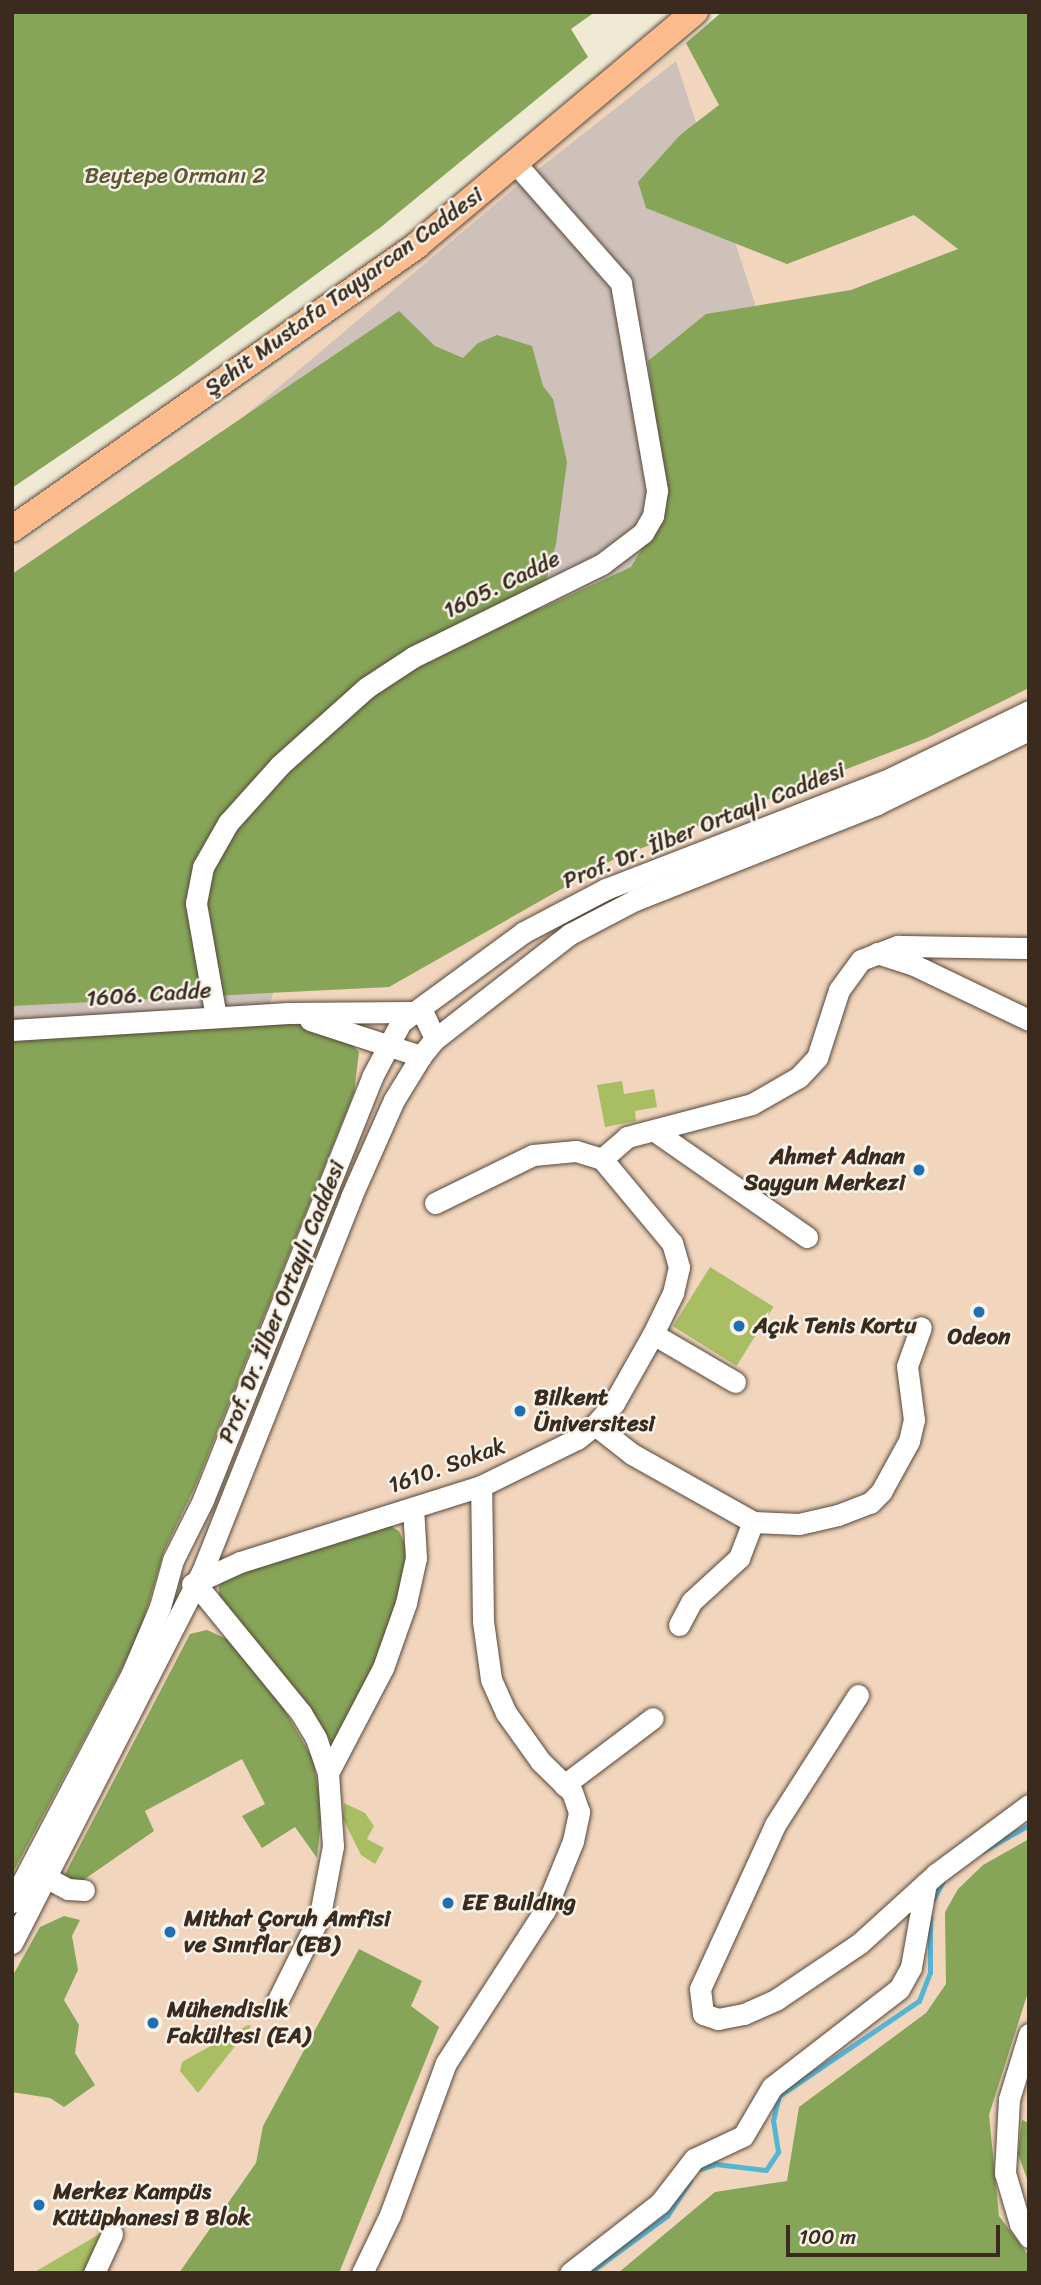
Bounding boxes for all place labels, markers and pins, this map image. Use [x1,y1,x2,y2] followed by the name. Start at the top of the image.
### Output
[743,1143,905,1197] place label: Ahmet Adnan Saygun Merkezi
[911,1162,927,1178] marker: Ahmet Adnan Saygun Merkezi
[971,1304,987,1320] marker: Odeon
[753,1312,919,1340] place label: Açık Tenis Kortu
[731,1318,747,1334] marker: Açık Tenis Kortu
[948,1323,1010,1351] place label: Odeon
[534,1384,654,1438] place label: Bilkent Üniversitesi
[512,1403,528,1419] marker: Bilkent Üniversitesi
[462,1889,576,1917] place label: EE Building
[440,1895,456,1911] marker: EE Building
[184,1905,391,1959] place label: Mithat Çoruh Amfisi ve Sınıflar (EB)
[162,1924,178,1940] marker: Mithat Çoruh Amfisi ve Sınıflar (EB)
[167,1996,310,2050] place label: Mühendislik Fakültesi (EA)
[145,2015,161,2031] marker: Mühendislik Fakültesi (EA)
[53,2178,250,2232] place label: Merkez Kampüs Kütüphanesi B Blok
[31,2197,47,2213] marker: Merkez Kampüs Kütüphanesi B Blok

